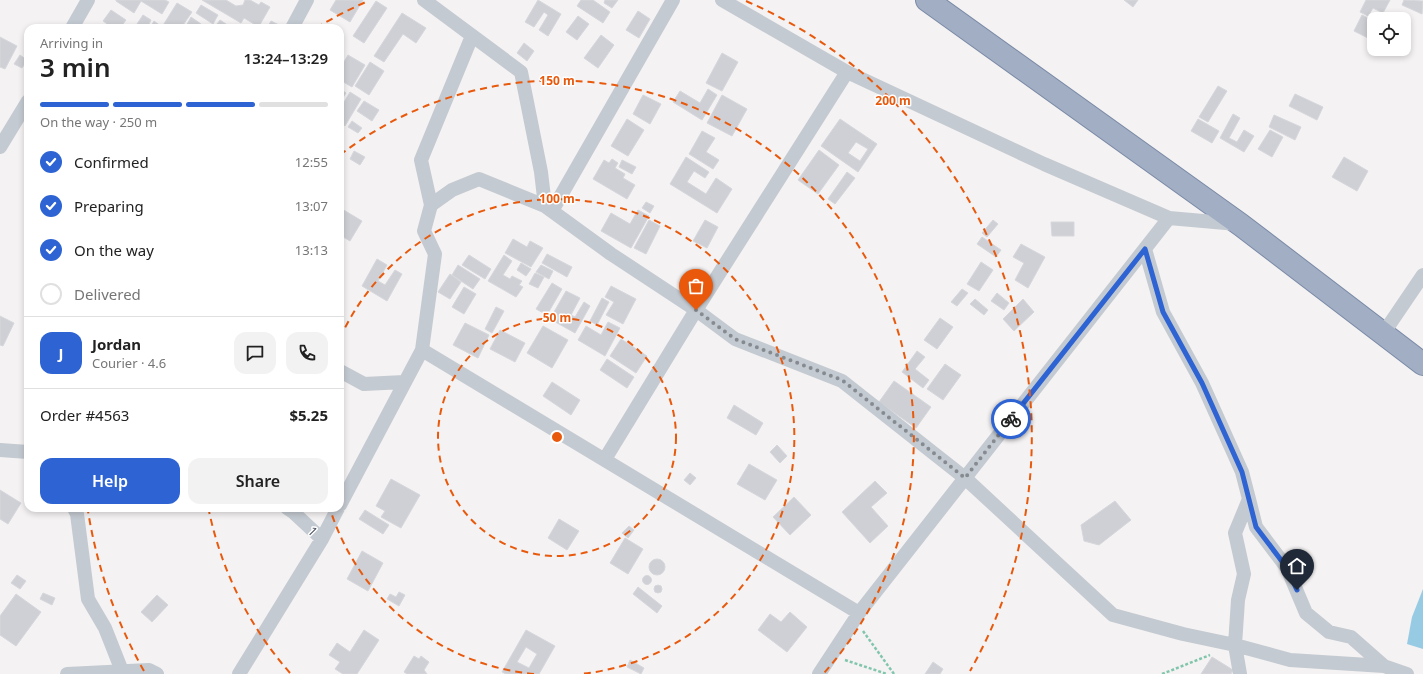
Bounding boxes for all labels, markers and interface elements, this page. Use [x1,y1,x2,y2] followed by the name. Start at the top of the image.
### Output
[1367,12,1411,56] map controls
[1367,12,1411,56] button: locate
[40,34,103,52] text: Arriving in
[244,48,328,68] text: 13:24–13:29
[40,49,111,85] text: 3 min
[539,72,575,89] text: 150 m
[875,92,911,109] text: 200 m
[40,113,157,131] text: On the way · 250 m
[40,151,62,173] icon: check
[74,152,149,172] text: Confirmed
[295,153,328,171] text: 12:55
[539,190,575,207] text: 100 m
[40,195,62,217] icon: check
[74,196,144,216] text: Preparing
[295,197,328,215] text: 13:07
[40,239,62,261] icon: check
[74,240,154,260] text: On the way
[295,241,328,259] text: 13:13
[679,269,713,310] pin
[685,275,707,297] icon: bag
[74,284,141,304] text: Delivered
[543,309,571,326] text: 50 m
[234,332,276,374] button: chat
[286,332,328,374] button: phone
[92,334,141,354] text: Jordan
[59,343,63,363] text: J
[92,354,166,372] text: Courier · 4.6
[991,399,1031,439] courier
[40,405,129,425] text: Order #4563
[289,405,328,425] text: $5.25
[1000,408,1022,430] icon: bike
[550,430,564,444] centre of rings
[40,458,180,504] button: Help
[188,458,328,504] button: Share
[304,522,322,540] street label: 1
[1280,549,1314,590] pin
[1286,555,1308,577] icon: home

